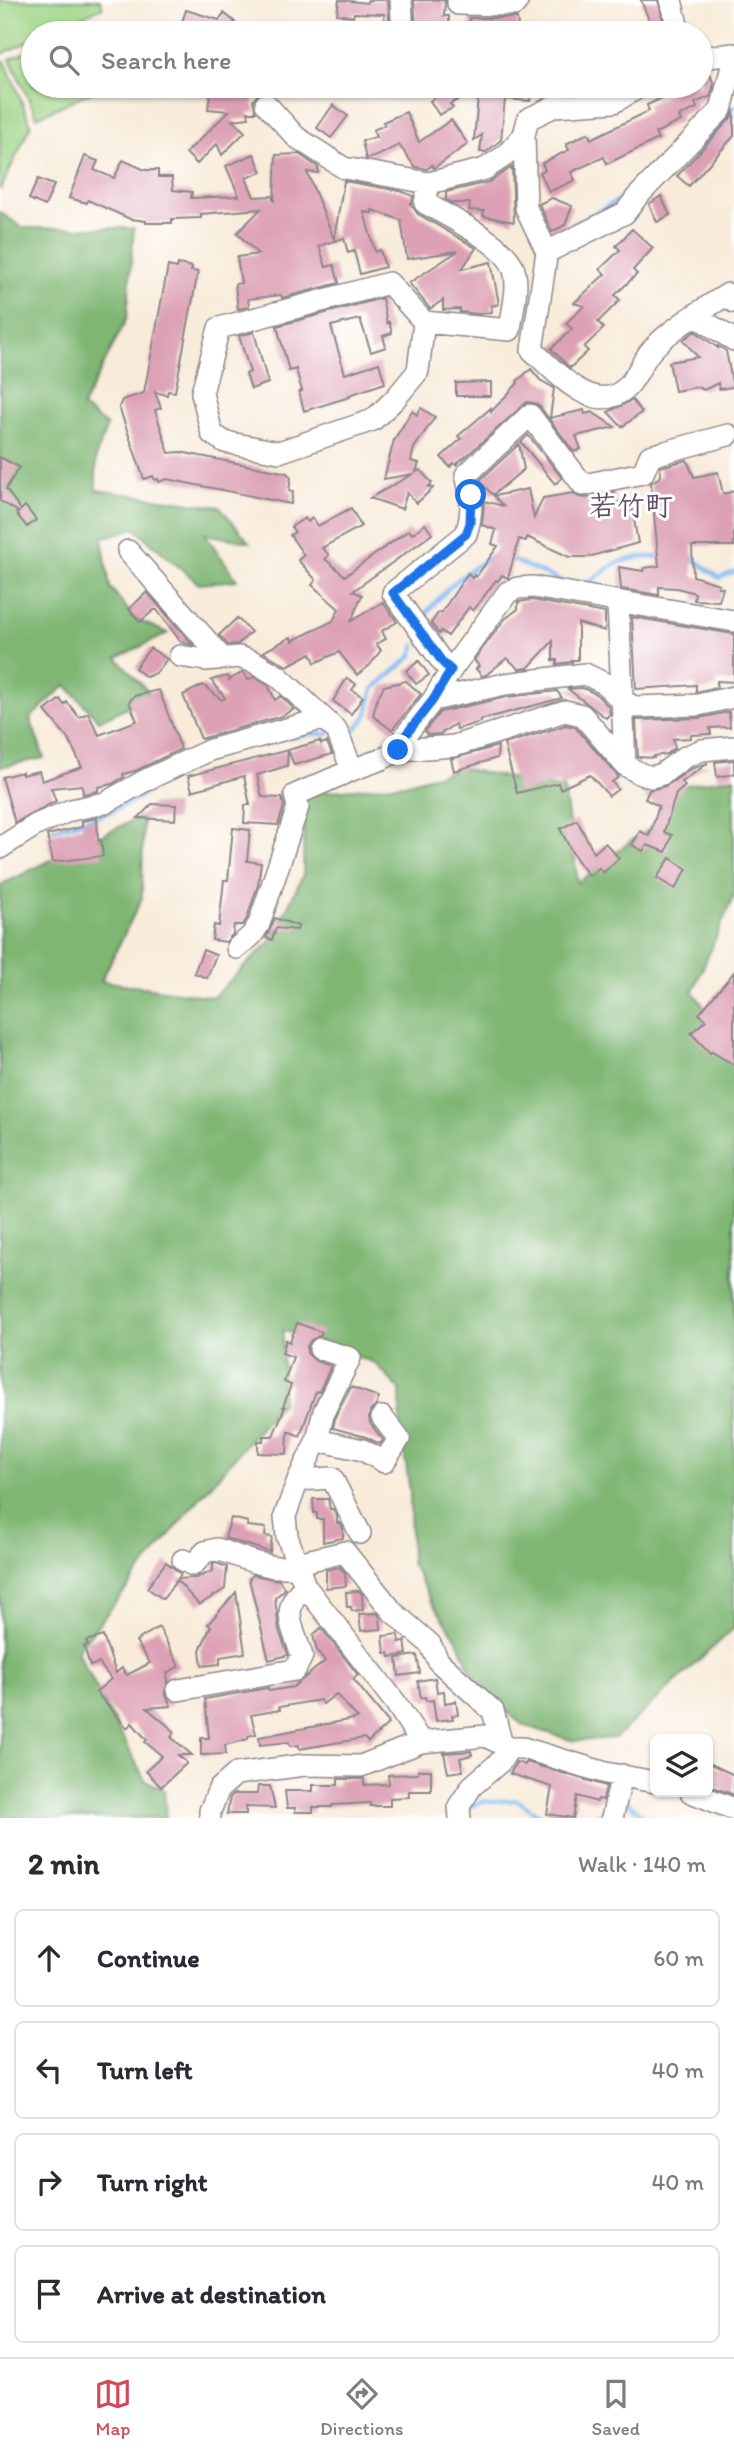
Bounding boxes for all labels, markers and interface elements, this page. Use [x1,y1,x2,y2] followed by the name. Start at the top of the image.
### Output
[21,21,713,98] search box
[45,41,83,79] icon: search
[101,44,231,76] text: Search here
[455,479,486,510] route start
[589,488,673,522] district label: 若竹町
[382,734,413,765] route end
[650,1734,713,1797] map controls
[650,1734,713,1797] button: layers
[28,1845,99,1882] text: 2 min
[578,1850,706,1878] text: Walk · 140 m
[30,1939,68,1977] icon: ahead
[97,1942,200,1974] text: Continue
[653,1944,704,1972] text: 60 m
[30,2051,68,2089] icon: left
[97,2054,193,2086] text: Turn left
[651,2056,704,2084] text: 40 m
[30,2163,68,2201] icon: right
[97,2166,208,2198] text: Turn right
[651,2168,704,2196] text: 40 m
[30,2275,68,2313] icon: arrive
[97,2278,326,2310] text: Arrive at destination
[94,2375,132,2440] tab: Map
[320,2375,404,2440] tab: Directions
[592,2375,640,2440] tab: Saved

